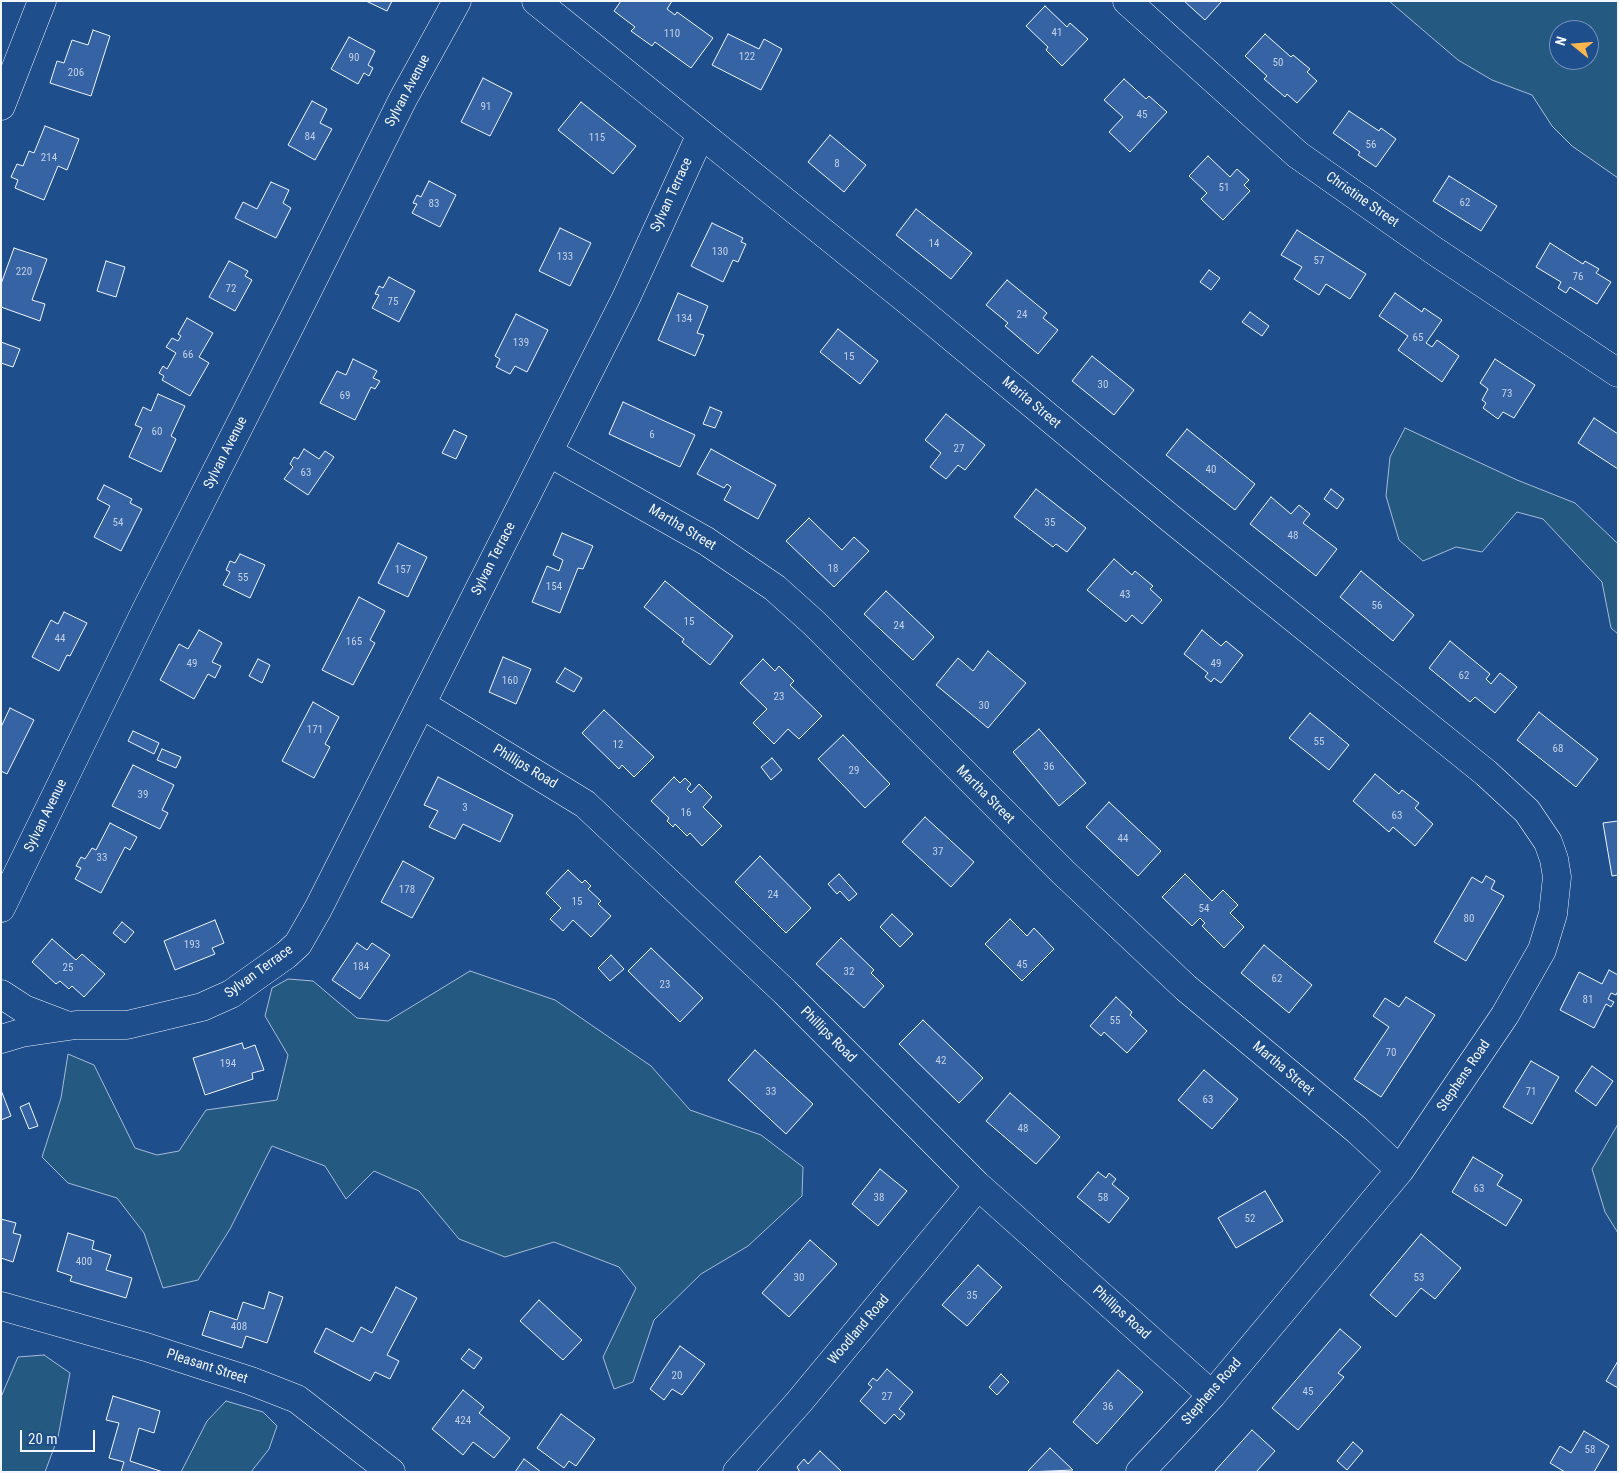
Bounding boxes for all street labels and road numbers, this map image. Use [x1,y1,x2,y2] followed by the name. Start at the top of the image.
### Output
[382,52,434,130] street label: Sylvan Avenue
[647,155,697,235] street label: Sylvan Terrace
[1322,169,1402,231] street label: Christine Street
[998,374,1064,432] street label: Marita Street
[201,414,251,492] street label: Sylvan Avenue
[645,501,719,555] street label: Martha Street
[468,520,520,598] street label: Sylvan Terrace
[490,741,560,793] street label: Phillips Road
[952,762,1018,828] street label: Martha Street
[21,777,71,855] street label: Sylvan Avenue
[222,942,296,1002] street label: Sylvan Terrace
[797,1004,859,1066] street label: Phillips Road
[1434,1037,1494,1115] street label: Stephens Road
[1249,1038,1317,1100] street label: Martha Street
[1089,1283,1153,1343] street label: Phillips Road
[825,1291,893,1369] street label: Woodland Road
[164,1346,250,1388] street label: Pleasant Street
[1179,1355,1245,1429] street label: Stephens Road

